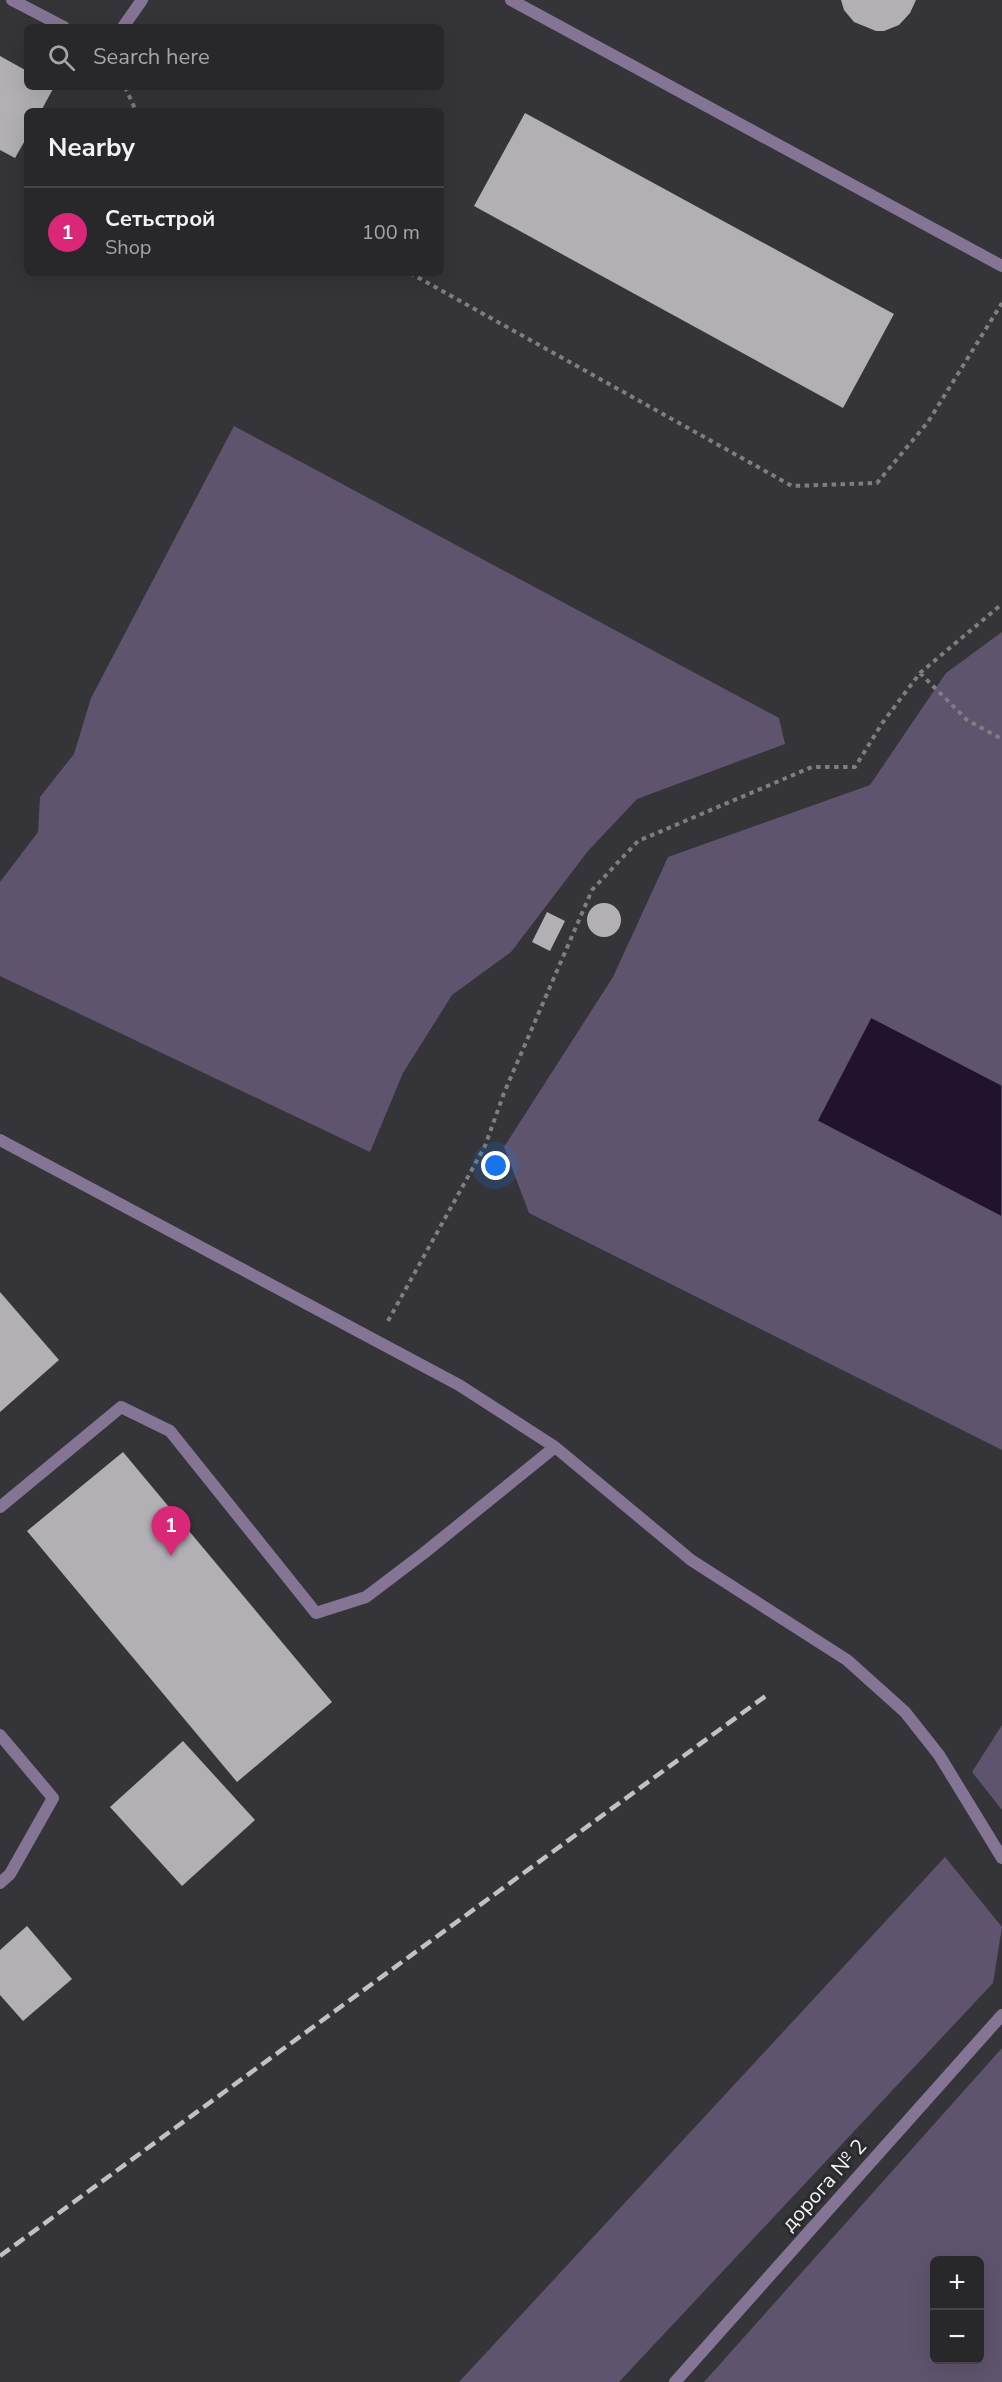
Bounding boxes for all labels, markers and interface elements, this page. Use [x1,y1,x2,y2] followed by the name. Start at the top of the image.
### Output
[24,24,444,90] search box
[45,41,78,74] icon: search
[93,42,210,72] text: Search here
[48,130,135,165] text: Nearby
[105,204,215,234] text: Сетьстрой
[62,219,74,246] text: 1
[362,219,420,246] text: 100 m
[105,234,151,261] text: Shop
[481,1151,510,1180] your location
[152,1506,190,1556] pin: 1
[775,2133,873,2237] street label: дорога № 2
[930,2256,984,2364] map controls
[930,2256,984,2310] button: +
[930,2310,984,2364] button: −

